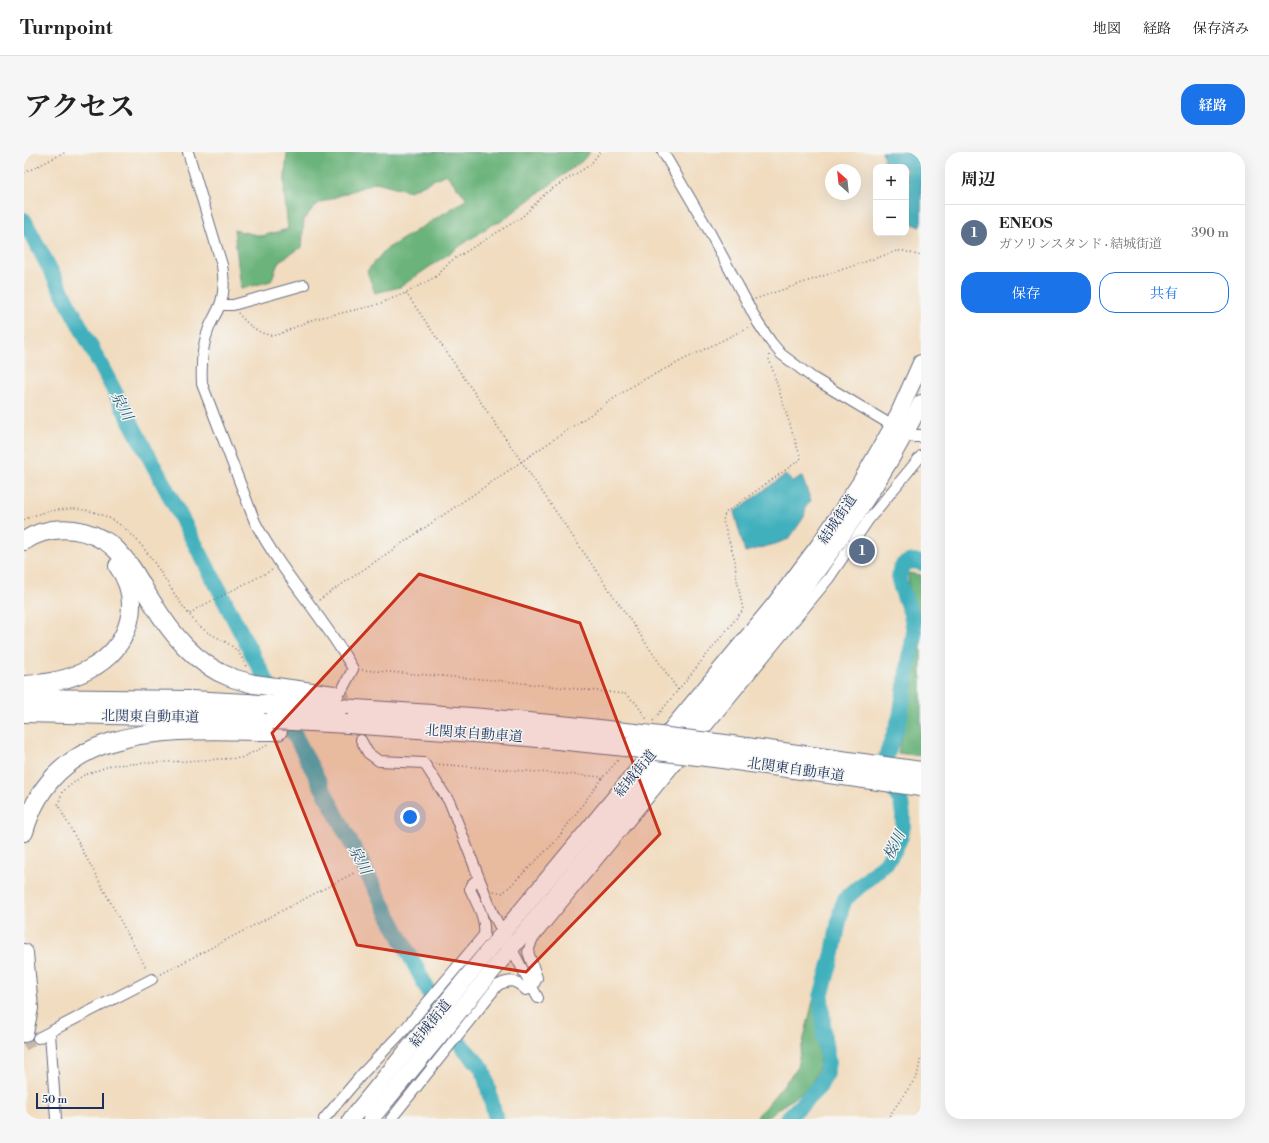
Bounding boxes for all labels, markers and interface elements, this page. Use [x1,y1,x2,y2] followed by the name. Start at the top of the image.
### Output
[20,16,113,40] text: Turnpoint
[1093,20,1121,38] text: 地図
[1143,20,1171,38] text: 経路
[1193,20,1249,38] text: 保存済み
[1181,84,1245,125] button: 経路
[24,90,135,125] text: アクセス
[825,164,861,200] north arrow
[873,164,909,236] map controls
[873,164,909,200] button: +
[961,169,995,191] text: 周辺
[873,200,909,236] button: −
[999,214,1053,233] text: ENEOS
[971,225,977,241] text: 1
[1191,225,1229,241] text: 390 m
[999,236,1162,252] text: ガソリンスタンド · 結城街道
[961,272,1091,313] button: 保存
[1099,272,1229,313] button: 共有
[106,389,138,426] water label: 泉川
[815,491,861,548] street label: 結城街道
[849,536,875,566] pin: 1
[101,707,199,727] street label: 北関東自動車道
[424,722,523,746] street label: 北関東自動車道
[611,746,661,801] street label: 結城街道
[746,754,846,786] street label: 北関東自動車道
[400,807,420,827] your location
[879,826,910,863] water label: 桜川
[344,843,376,880] water label: 泉川
[406,996,455,1051] street label: 結城街道
[36,1091,104,1110] scale bar
[42,1093,67,1107] text: 50 m

